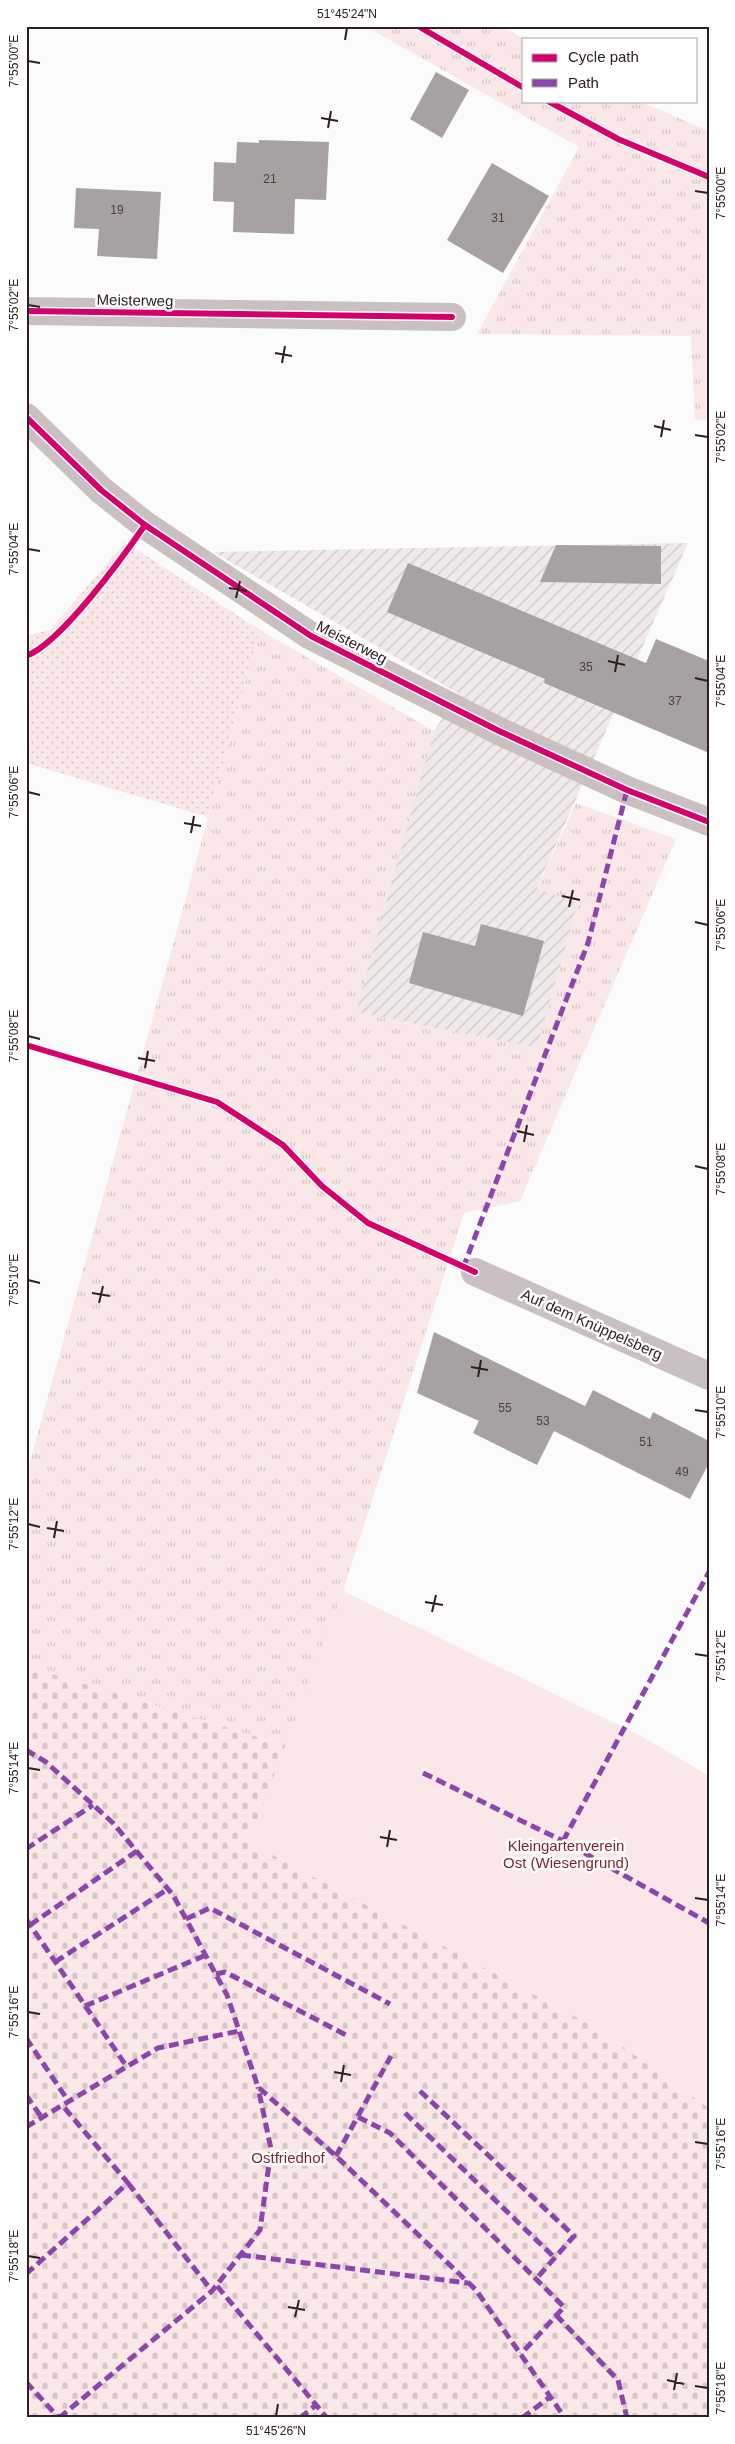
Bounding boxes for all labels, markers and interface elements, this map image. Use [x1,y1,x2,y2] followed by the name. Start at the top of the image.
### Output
[317,7,377,21] text: 51°45'24"N
[7,35,21,87] text: 7°55'00"E
[522,38,698,102] legend
[568,48,639,65] text: Cycle path
[568,74,599,91] text: Path
[714,167,728,219] text: 7°55'00"E
[263,172,277,186] house number: 21
[110,203,124,217] house number: 19
[491,211,505,225] house number: 31
[7,279,21,331] text: 7°55'02"E
[97,291,173,309] street label: Meisterweg
[714,411,728,463] text: 7°55'02"E
[7,523,21,575] text: 7°55'04"E
[314,617,390,667] street label: Meisterweg
[714,655,728,707] text: 7°55'04"E
[579,660,593,674] house number: 35
[668,694,682,708] house number: 37
[7,766,21,818] text: 7°55'06"E
[714,899,728,951] text: 7°55'06"E
[7,1010,21,1062] text: 7°55'08"E
[714,1143,728,1195] text: 7°55'08"E
[7,1254,21,1306] text: 7°55'10"E
[519,1285,665,1363] street label: Auf dem Knüppelsberg
[714,1386,728,1438] text: 7°55'10"E
[498,1401,512,1415] house number: 55
[536,1414,550,1428] house number: 53
[639,1435,653,1449] house number: 51
[675,1465,689,1479] house number: 49
[7,1498,21,1550] text: 7°55'12"E
[714,1630,728,1682] text: 7°55'12"E
[7,1742,21,1794] text: 7°55'14"E
[503,1837,629,1871] park label: Kleingartenverein Ost (Wiesengrund)
[714,1874,728,1926] text: 7°55'14"E
[7,1986,21,2038] text: 7°55'16"E
[714,2118,728,2170] text: 7°55'16"E
[251,2149,326,2166] park label: Ostfriedhof
[7,2230,21,2282] text: 7°55'18"E
[714,2362,728,2414] text: 7°55'18"E
[246,2424,306,2438] text: 51°45'26"N

